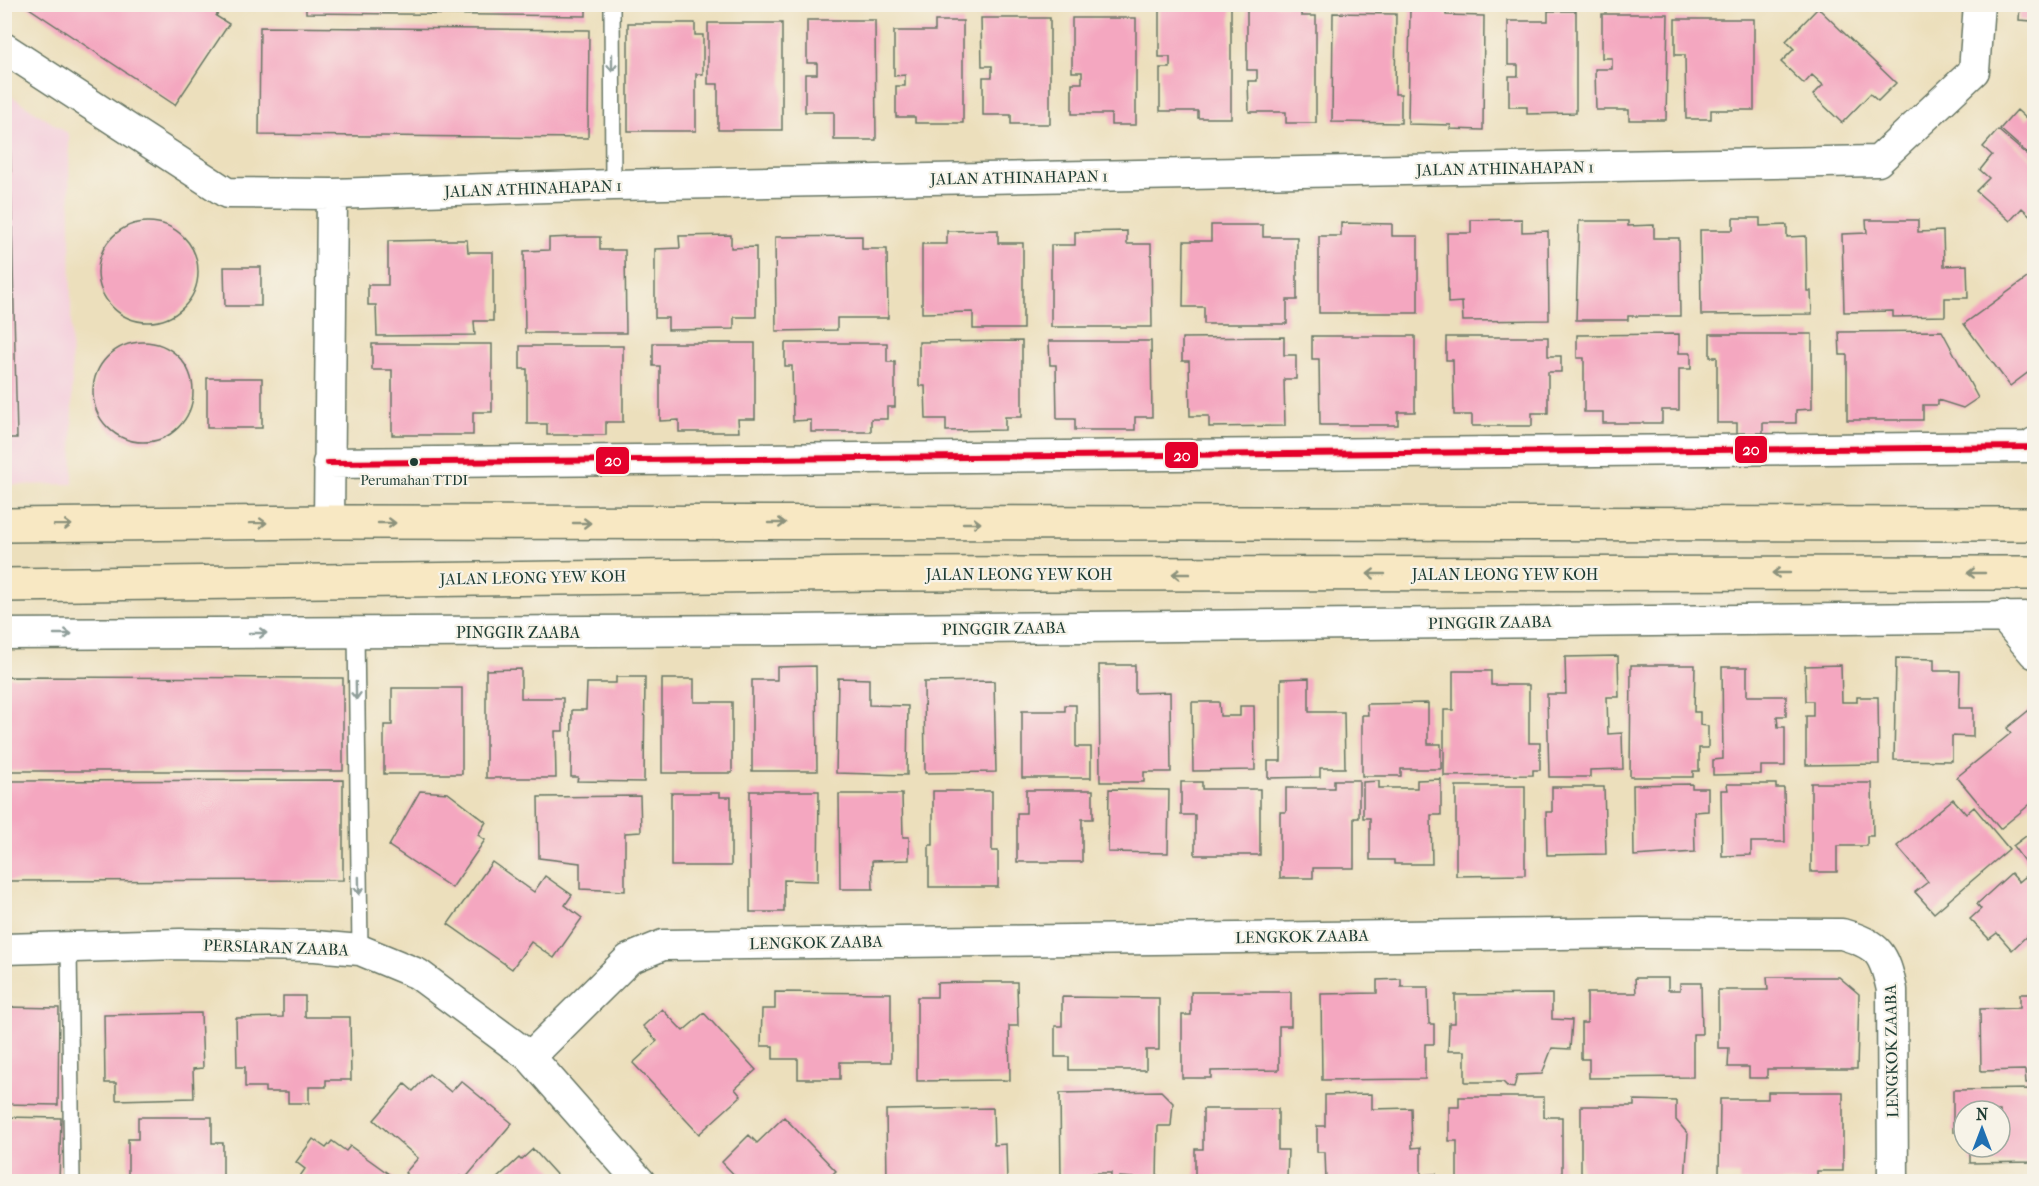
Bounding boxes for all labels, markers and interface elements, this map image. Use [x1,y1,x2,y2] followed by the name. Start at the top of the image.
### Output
[606,52,618,72] one-way arrow
[1414,157,1594,180] street label: JALAN ATHINAHAPAN 1
[928,166,1108,189] street label: JALAN ATHINAHAPAN 1
[442,176,622,201] street label: JALAN ATHINAHAPAN 1
[1734,435,1768,464] line badge: 20
[1742,440,1760,459] text: 20
[1164,441,1199,469] line badge: 20
[595,446,630,475] line badge: 20
[1173,446,1191,465] text: 20
[604,451,622,470] text: 20
[408,456,420,468] marker: Perumahan TTDI
[360,472,468,489] place label: Perumahan TTDI
[247,517,267,529] one-way arrow
[377,517,397,528] one-way arrow
[572,517,592,529] one-way arrow
[767,517,787,529] one-way arrow
[962,517,982,529] one-way arrow
[52,519,72,531] one-way arrow
[924,565,1113,584] street label: JALAN LEONG YEW KOH
[1410,565,1599,584] street label: JALAN LEONG YEW KOH
[437,566,627,589] street label: JALAN LEONG YEW KOH
[1772,567,1792,579] one-way arrow
[1967,567,1987,579] one-way arrow
[1172,568,1192,580] one-way arrow
[1367,568,1387,580] one-way arrow
[1428,612,1553,633] street label: PINGGIR ZAABA
[942,618,1067,639] street label: PINGGIR ZAABA
[456,623,581,642] street label: PINGGIR ZAABA
[247,627,267,639] one-way arrow
[52,628,72,640] one-way arrow
[351,680,362,700] one-way arrow
[353,875,365,895] one-way arrow
[1235,926,1370,947] street label: LENGKOK ZAABA
[749,932,884,953] street label: LENGKOK ZAABA
[203,935,350,960] street label: PERSIARAN ZAABA
[1881,983,1902,1118] street label: LENGKOK ZAABA
[1952,1099,2012,1159] north arrow
[1976,1105,1989,1124] text: N

